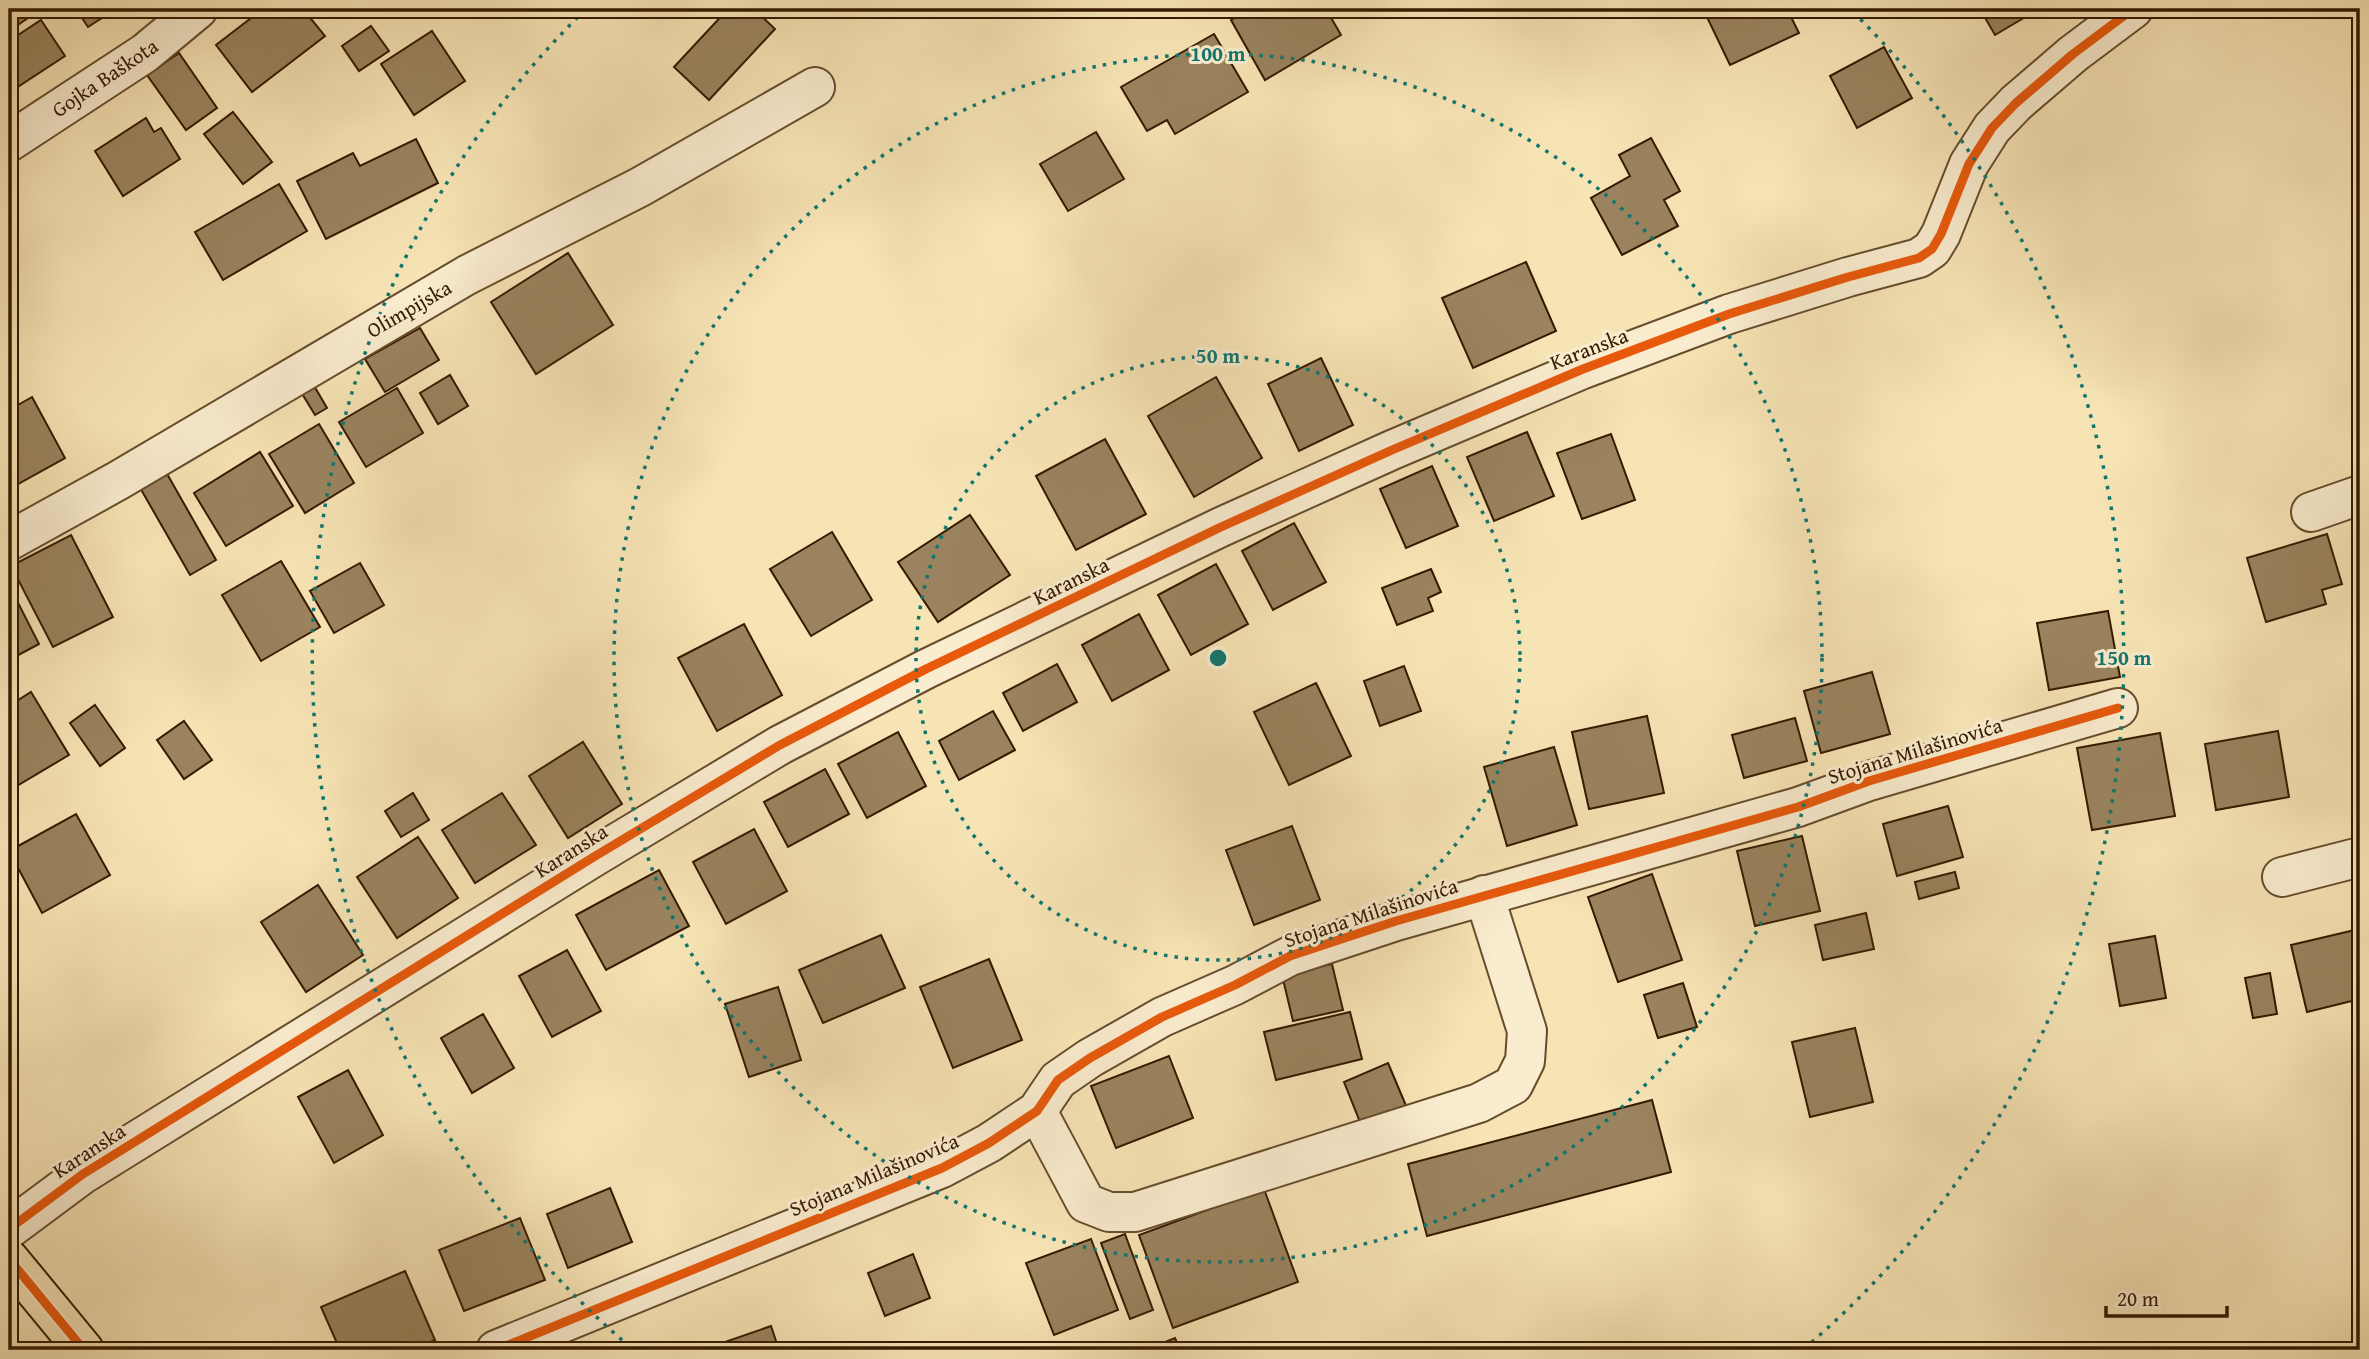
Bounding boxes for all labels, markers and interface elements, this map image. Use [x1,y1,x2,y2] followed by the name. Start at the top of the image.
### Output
[45,30,164,125] street label: Gojka Baškota
[1190,38,1246,69] text: 100 m
[361,272,457,345] street label: Olimpijska
[1545,319,1632,378] street label: Karanska
[1196,340,1240,371] text: 50 m
[1027,549,1114,612] street label: Karanska
[2096,642,2152,673] text: 150 m
[1206,646,1230,670] centre of rings
[1824,709,2006,792] street label: Stojana Milašinovića
[528,816,614,885] street label: Karanska
[1280,870,1462,955] street label: Stojana Milašinovića
[46,1115,131,1186] street label: Karanska
[784,1125,963,1224] street label: Stojana Milašinovića
[2106,1275,2227,1319] scale bar
[2117,1283,2159,1314] text: 20 m

